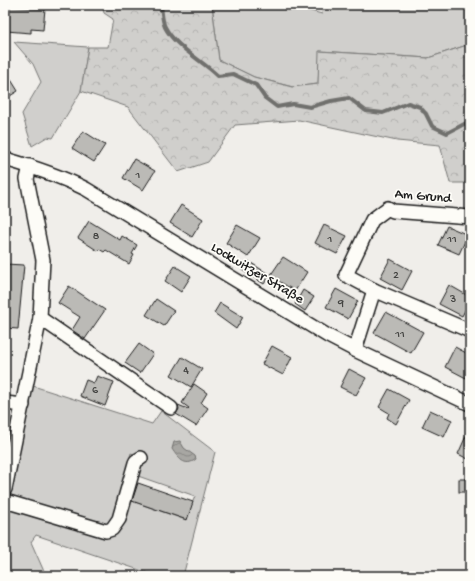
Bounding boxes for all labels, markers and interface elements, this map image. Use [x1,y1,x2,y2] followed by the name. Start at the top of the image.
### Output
[135,169,141,183] house number: 1
[394,186,454,208] street label: Am Grund
[93,230,100,244] house number: 8
[327,233,333,247] house number: 1
[446,233,457,247] house number: 11
[207,240,307,309] street label: Lockwitzer Straße
[393,269,399,283] house number: 2
[449,293,456,307] house number: 3
[337,297,344,311] house number: 9
[394,328,405,342] house number: 11
[183,364,189,378] house number: 4
[92,384,99,398] house number: 6

